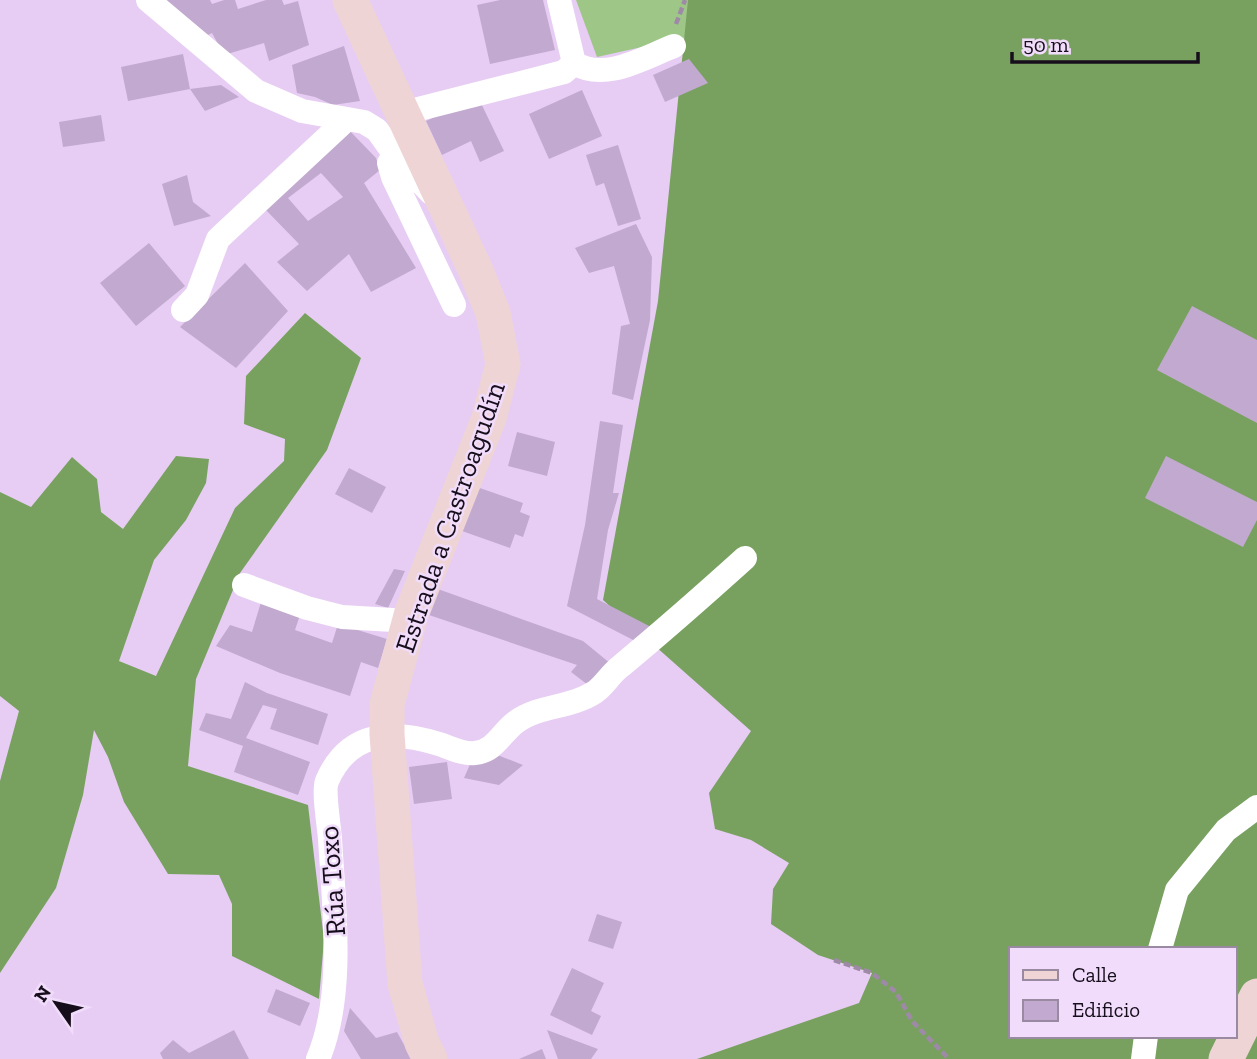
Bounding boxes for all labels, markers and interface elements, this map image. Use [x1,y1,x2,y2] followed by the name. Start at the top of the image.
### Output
[1012,21,1198,65] scale bar
[1023,32,1069,57] text: 50 m
[388,377,512,657] street label: Estrada a Castroagudín
[312,825,352,937] street label: Rúa Toxo
[1009,947,1236,1038] legend
[1072,962,1117,987] text: Calle
[21,968,91,1038] north arrow
[29,981,56,1006] text: N
[1072,997,1140,1022] text: Edificio

